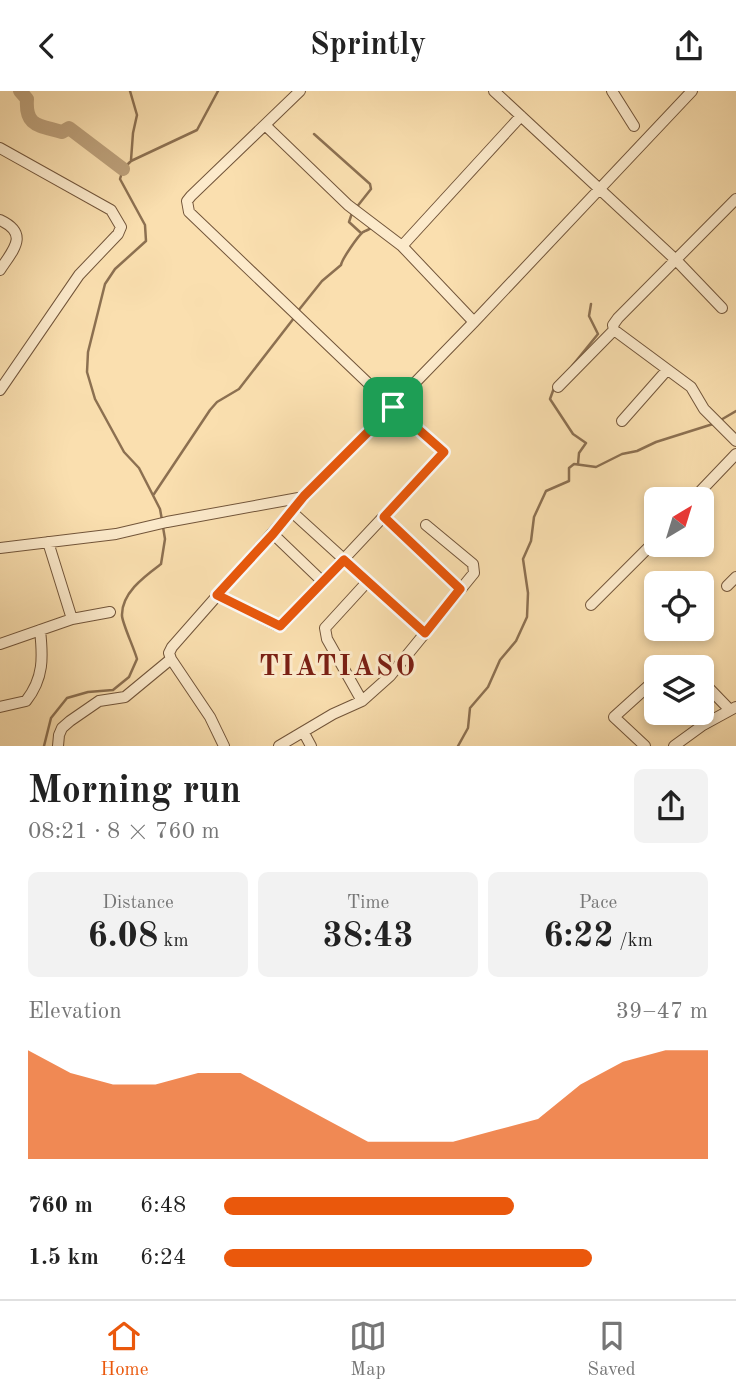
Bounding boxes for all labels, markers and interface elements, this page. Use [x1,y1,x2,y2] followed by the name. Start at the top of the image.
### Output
[28,27,66,65] icon: back
[670,27,708,65] icon: share
[310,30,426,62] text: Sprintly
[363,377,423,437] pin
[374,388,412,426] icon: arrive
[644,487,714,557] north arrow
[644,487,714,725] map controls
[644,571,714,641] button: locate
[259,654,417,682] district label: TIATIASO
[644,655,714,725] button: layers
[634,769,708,843] button: share
[28,773,241,811] text: Morning run
[28,820,220,843] text: 08:21 · 8 × 760 m
[102,894,174,913] text: Distance
[347,894,389,913] text: Time
[579,894,617,913] text: Pace
[88,919,158,954] text: 6.08
[322,919,414,954] text: 38:43
[543,919,614,954] text: 6:22
[158,932,189,951] text: km
[614,932,653,951] text: /km
[28,1000,122,1023] text: Elevation
[616,1000,708,1023] text: 39–47 m
[28,1194,93,1217] text: 760 m
[140,1194,186,1217] text: 6:48
[28,1246,99,1269] text: 1.5 km
[140,1246,186,1269] text: 6:24
[100,1317,148,1382] tab: Home
[349,1317,387,1382] tab: Map
[587,1317,636,1382] tab: Saved

